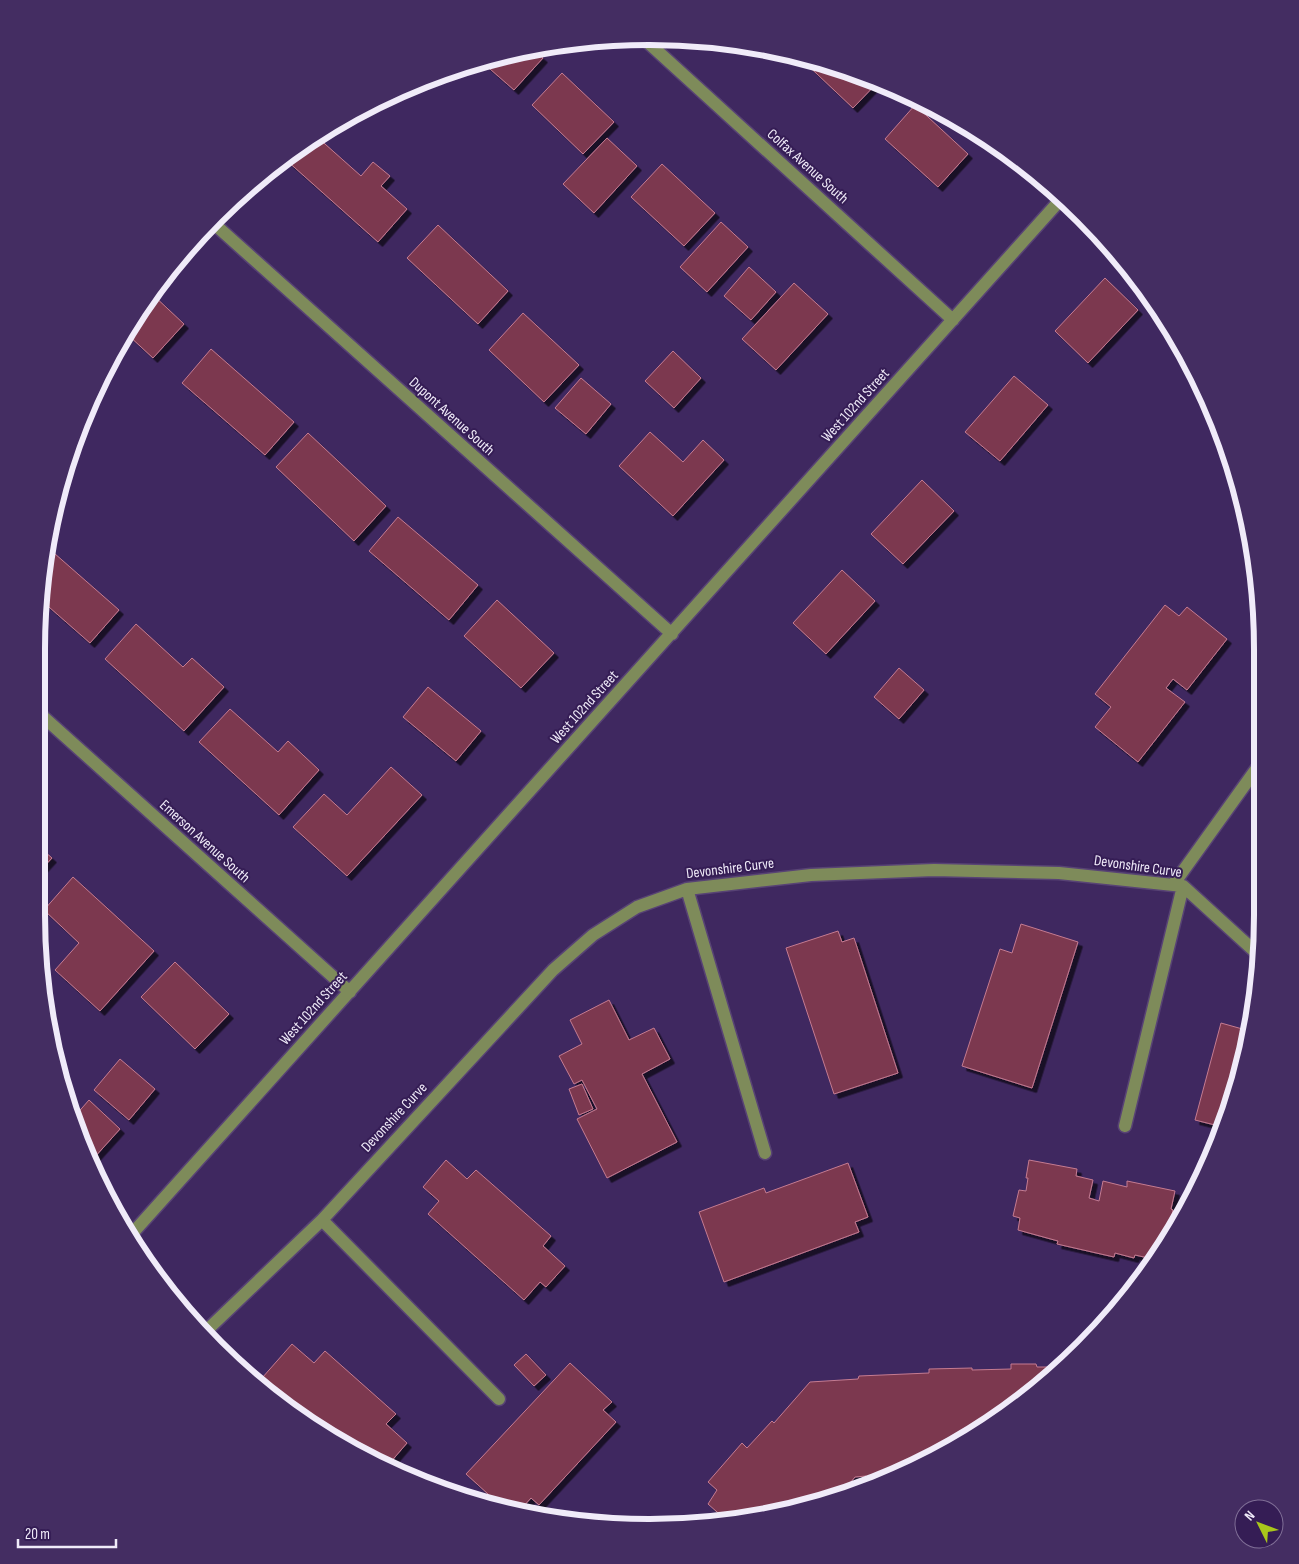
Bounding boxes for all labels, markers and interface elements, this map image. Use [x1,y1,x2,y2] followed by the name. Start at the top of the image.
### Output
[763,125,852,208] street label: Colfax Avenue South
[817,364,894,446] street label: West 102nd Street
[405,373,498,460] street label: Dupont Avenue South
[546,666,623,748] street label: West 102nd Street
[155,796,254,887] street label: Emerson Avenue South
[1093,851,1183,882] street label: Devonshire Curve
[685,854,775,883] street label: Devonshire Curve
[275,967,352,1049] street label: West 102nd Street
[357,1079,431,1156] street label: Devonshire Curve
[1234,1499,1284,1549] north arrow
[1241,1507,1259,1524] text: N
[18,1516,115,1548] scale bar
[25,1525,50,1544] text: 20 m

